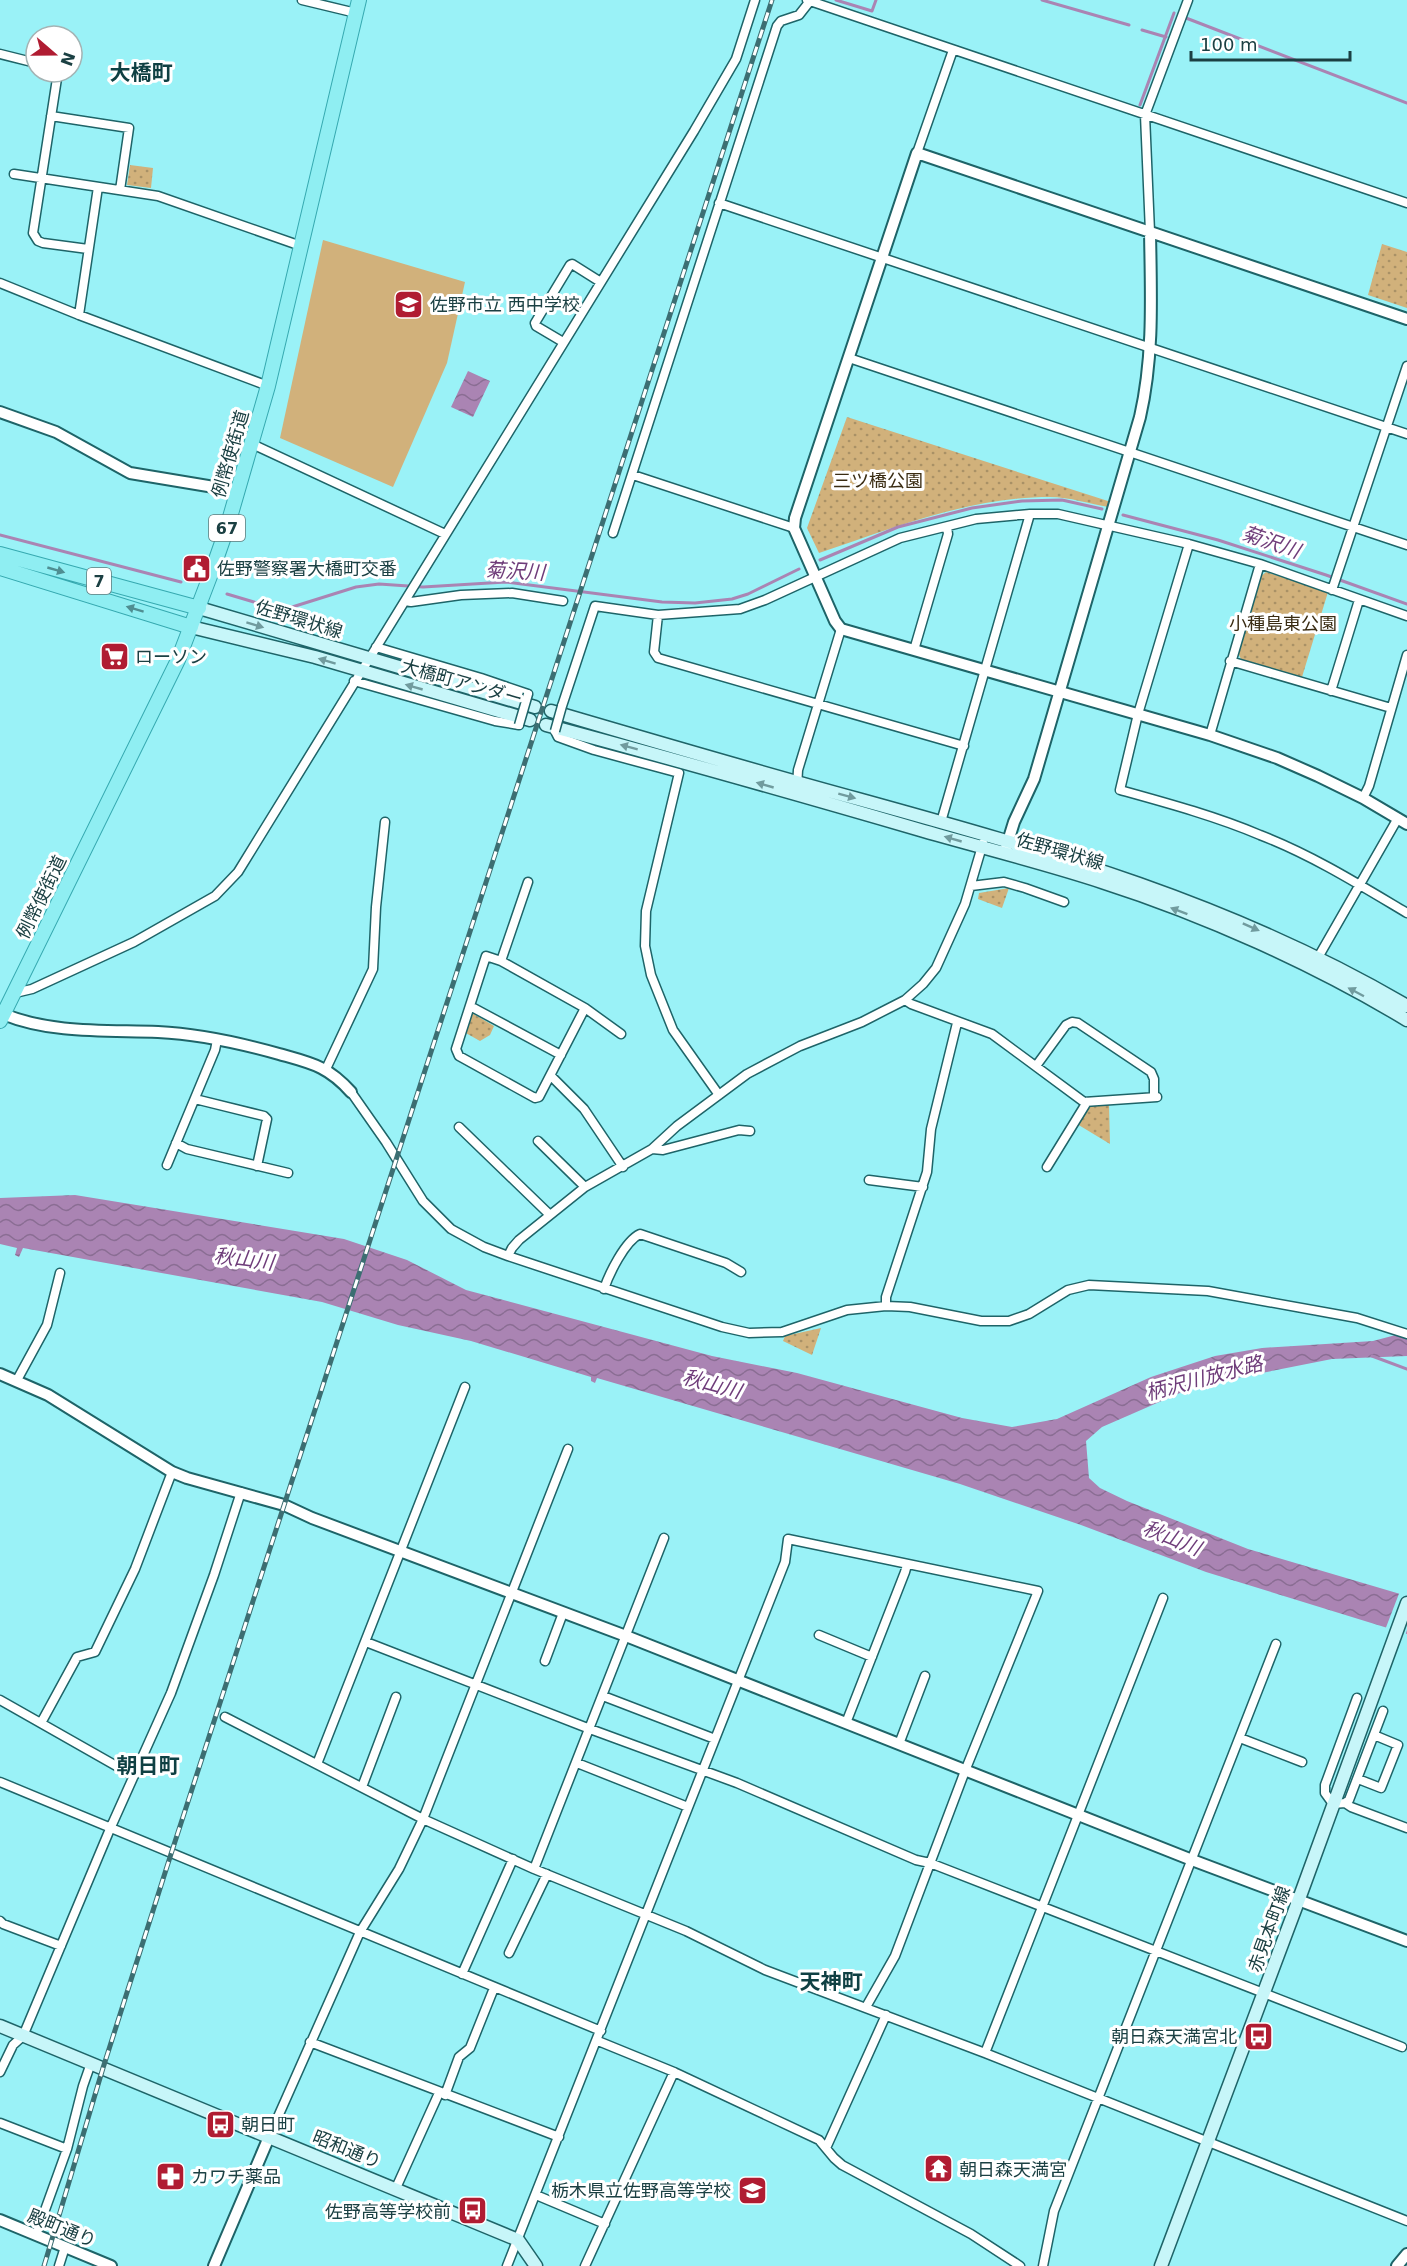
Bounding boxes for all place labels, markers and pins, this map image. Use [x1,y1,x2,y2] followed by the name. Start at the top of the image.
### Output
[393,288,425,320] school or university icon: 佐野市立 西中学校
[430,294,580,315] place label: 佐野市立 西中学校
[180,552,212,584] public building icon: 佐野警察署大橋町交番
[217,558,397,579] place label: 佐野警察署大橋町交番
[98,640,130,672] supermarket icon: ローソン
[135,646,207,667] place label: ローソン
[1242,2020,1274,2052] bus stop icon: 朝日森天満宮北
[1111,2026,1237,2047] place label: 朝日森天満宮北
[204,2108,236,2140] bus stop icon: 朝日町
[241,2114,295,2135] place label: 朝日町
[922,2153,954,2185] temple icon: 朝日森天満宮
[959,2159,1067,2180] place label: 朝日森天満宮
[154,2160,186,2192] pharmacy icon: カワチ薬品
[191,2166,281,2187] place label: カワチ薬品
[736,2174,768,2206] school or university icon: 栃木県立佐野高等学校
[551,2180,731,2201] place label: 栃木県立佐野高等学校
[456,2195,488,2227] bus stop icon: 佐野高等学校前
[325,2201,451,2222] place label: 佐野高等学校前

